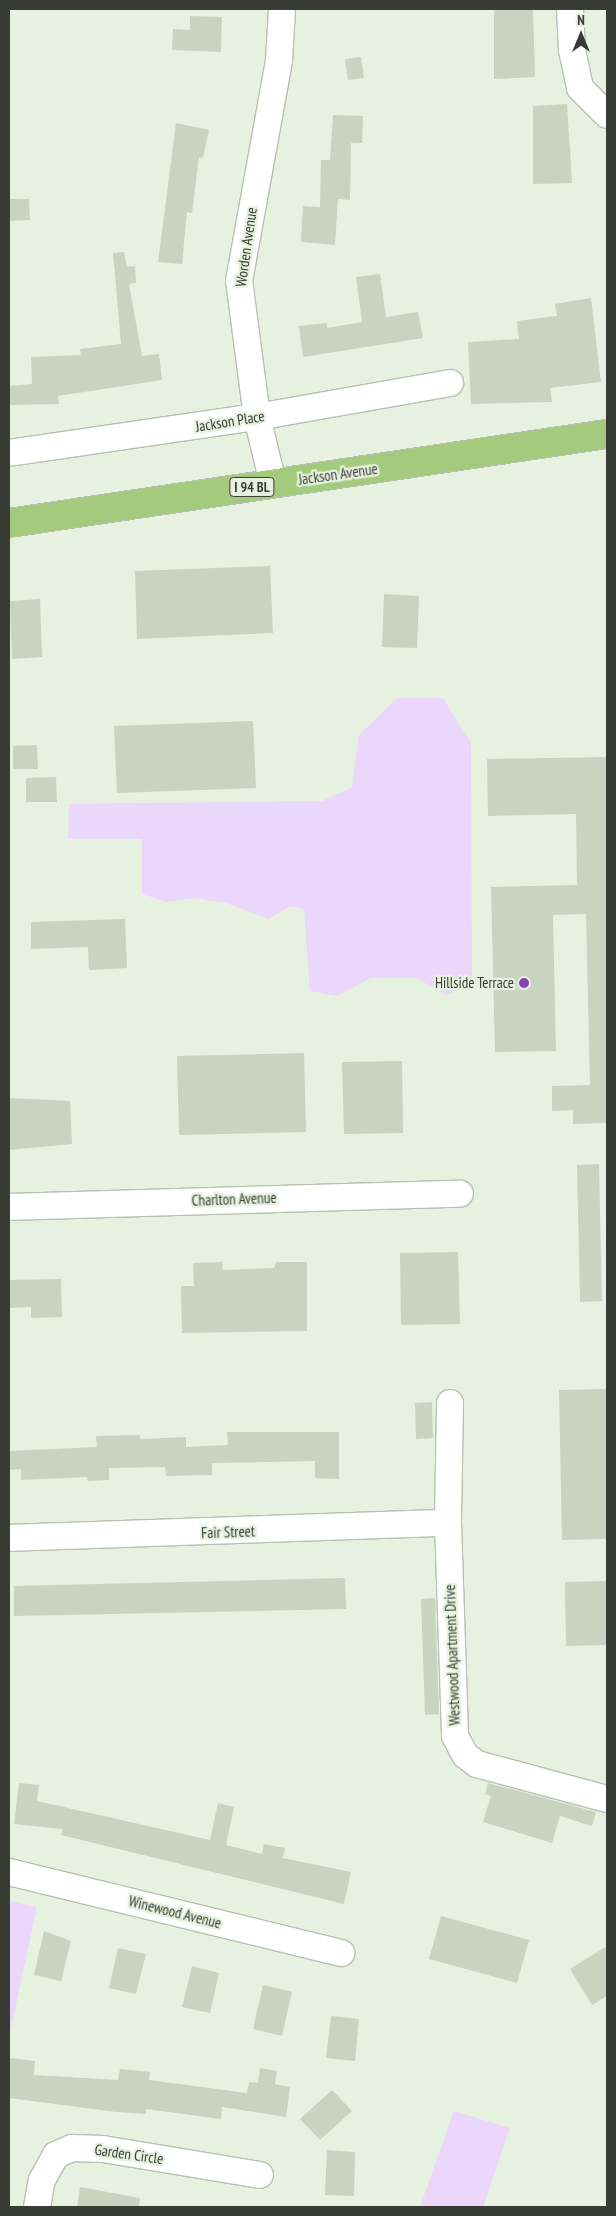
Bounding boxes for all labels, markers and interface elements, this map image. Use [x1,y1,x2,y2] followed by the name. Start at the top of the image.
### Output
[556,10,606,60] north arrow
[577,11,585,29] text: N
[231,206,261,288] street label: Worden Avenue
[194,407,266,435] street label: Jackson Place
[297,460,379,488] street label: Jackson Avenue
[228,476,276,498] road number: I 94 BL
[435,974,514,992] place label: Hillside Terrace
[518,977,530,989] marker: Hillside Terrace
[191,1189,277,1209] street label: Charlton Avenue
[201,1522,255,1542] street label: Fair Street
[441,1584,463,1726] street label: Westwood Apartment Drive
[127,1892,223,1932] street label: Winewood Avenue
[93,2140,165,2168] street label: Garden Circle

